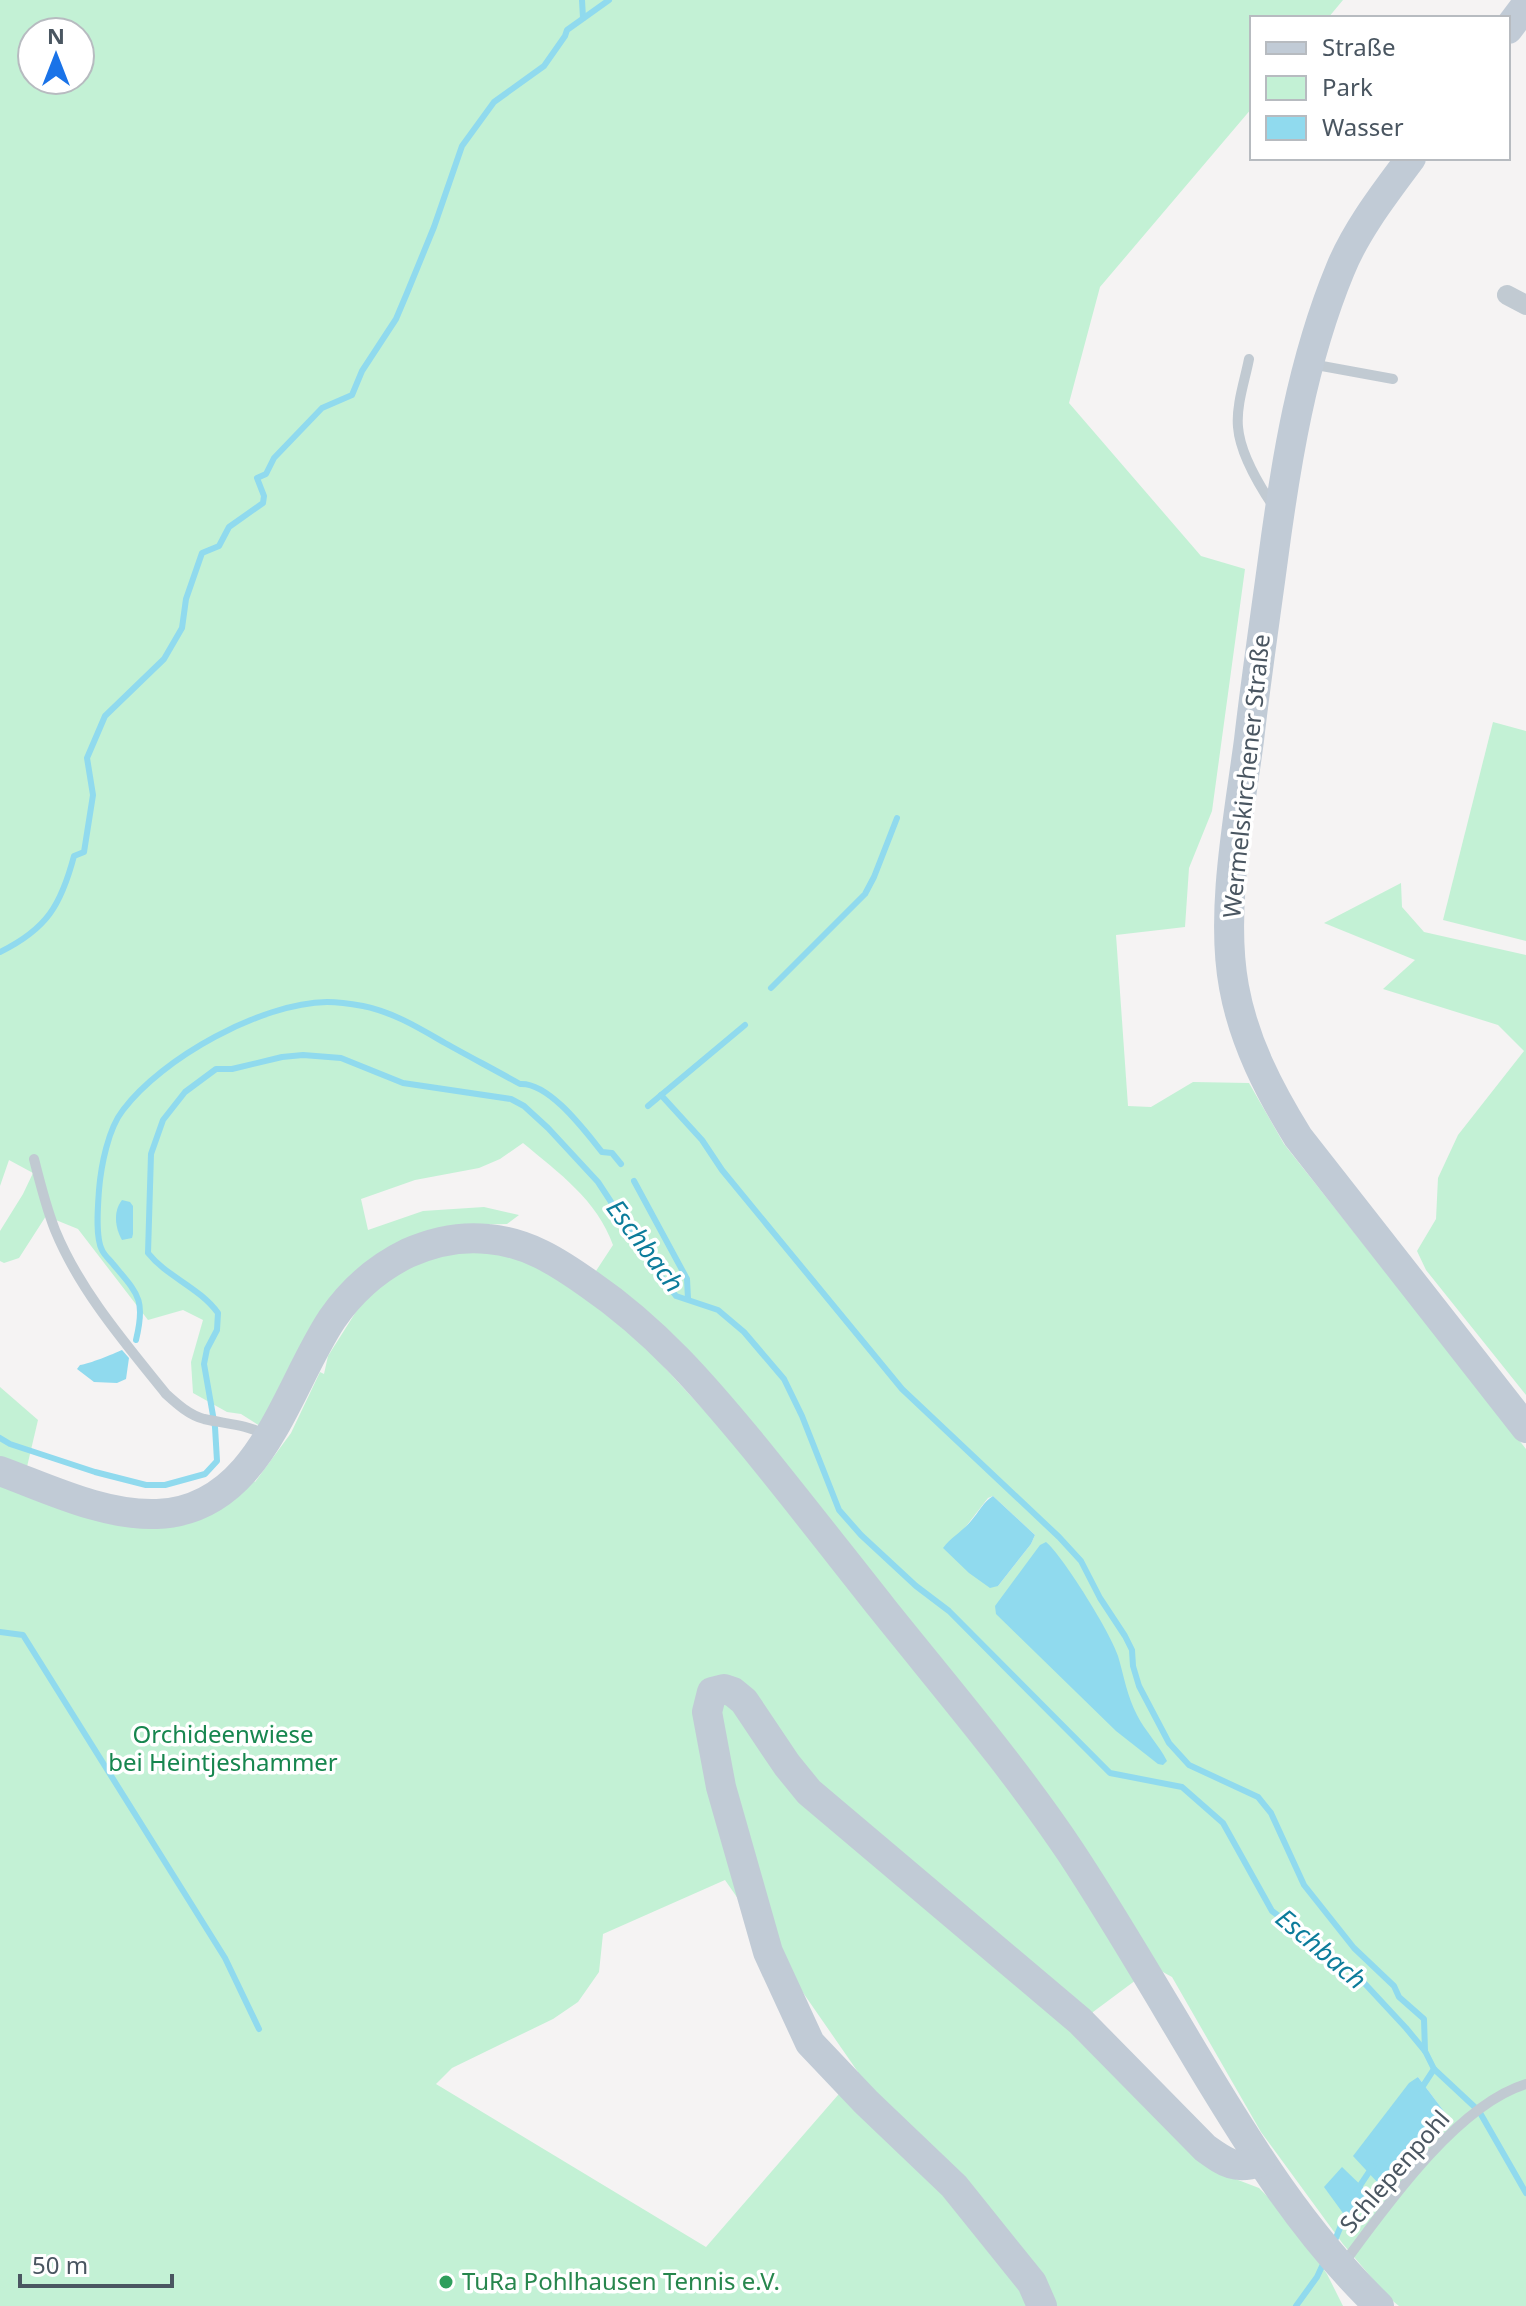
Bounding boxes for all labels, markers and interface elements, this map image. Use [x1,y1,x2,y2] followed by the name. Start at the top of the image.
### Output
[16,16,96,96] north arrow
[1250,16,1510,160] legend
[47,20,65,50] text: N
[1322,30,1395,63] text: Straße
[1322,70,1373,103] text: Park
[1322,110,1404,143] text: Wasser
[1214,632,1277,919] street label: Wermelskirchener Straße
[599,1191,693,1299] water label: Eschbach
[108,1717,338,1778] park label: Orchideenwiese bei Heintjeshammer
[1269,1900,1375,1997] water label: Eschbach
[1331,2103,1456,2239] street label: Schlepenpohl
[20,2238,172,2288] scale bar
[32,2248,88,2281] text: 50 m
[462,2264,780,2297] place label: TuRa Pohlhausen Tennis e.V.
[437,2273,455,2291] marker: TuRa Pohlhausen Tennis e.V.

